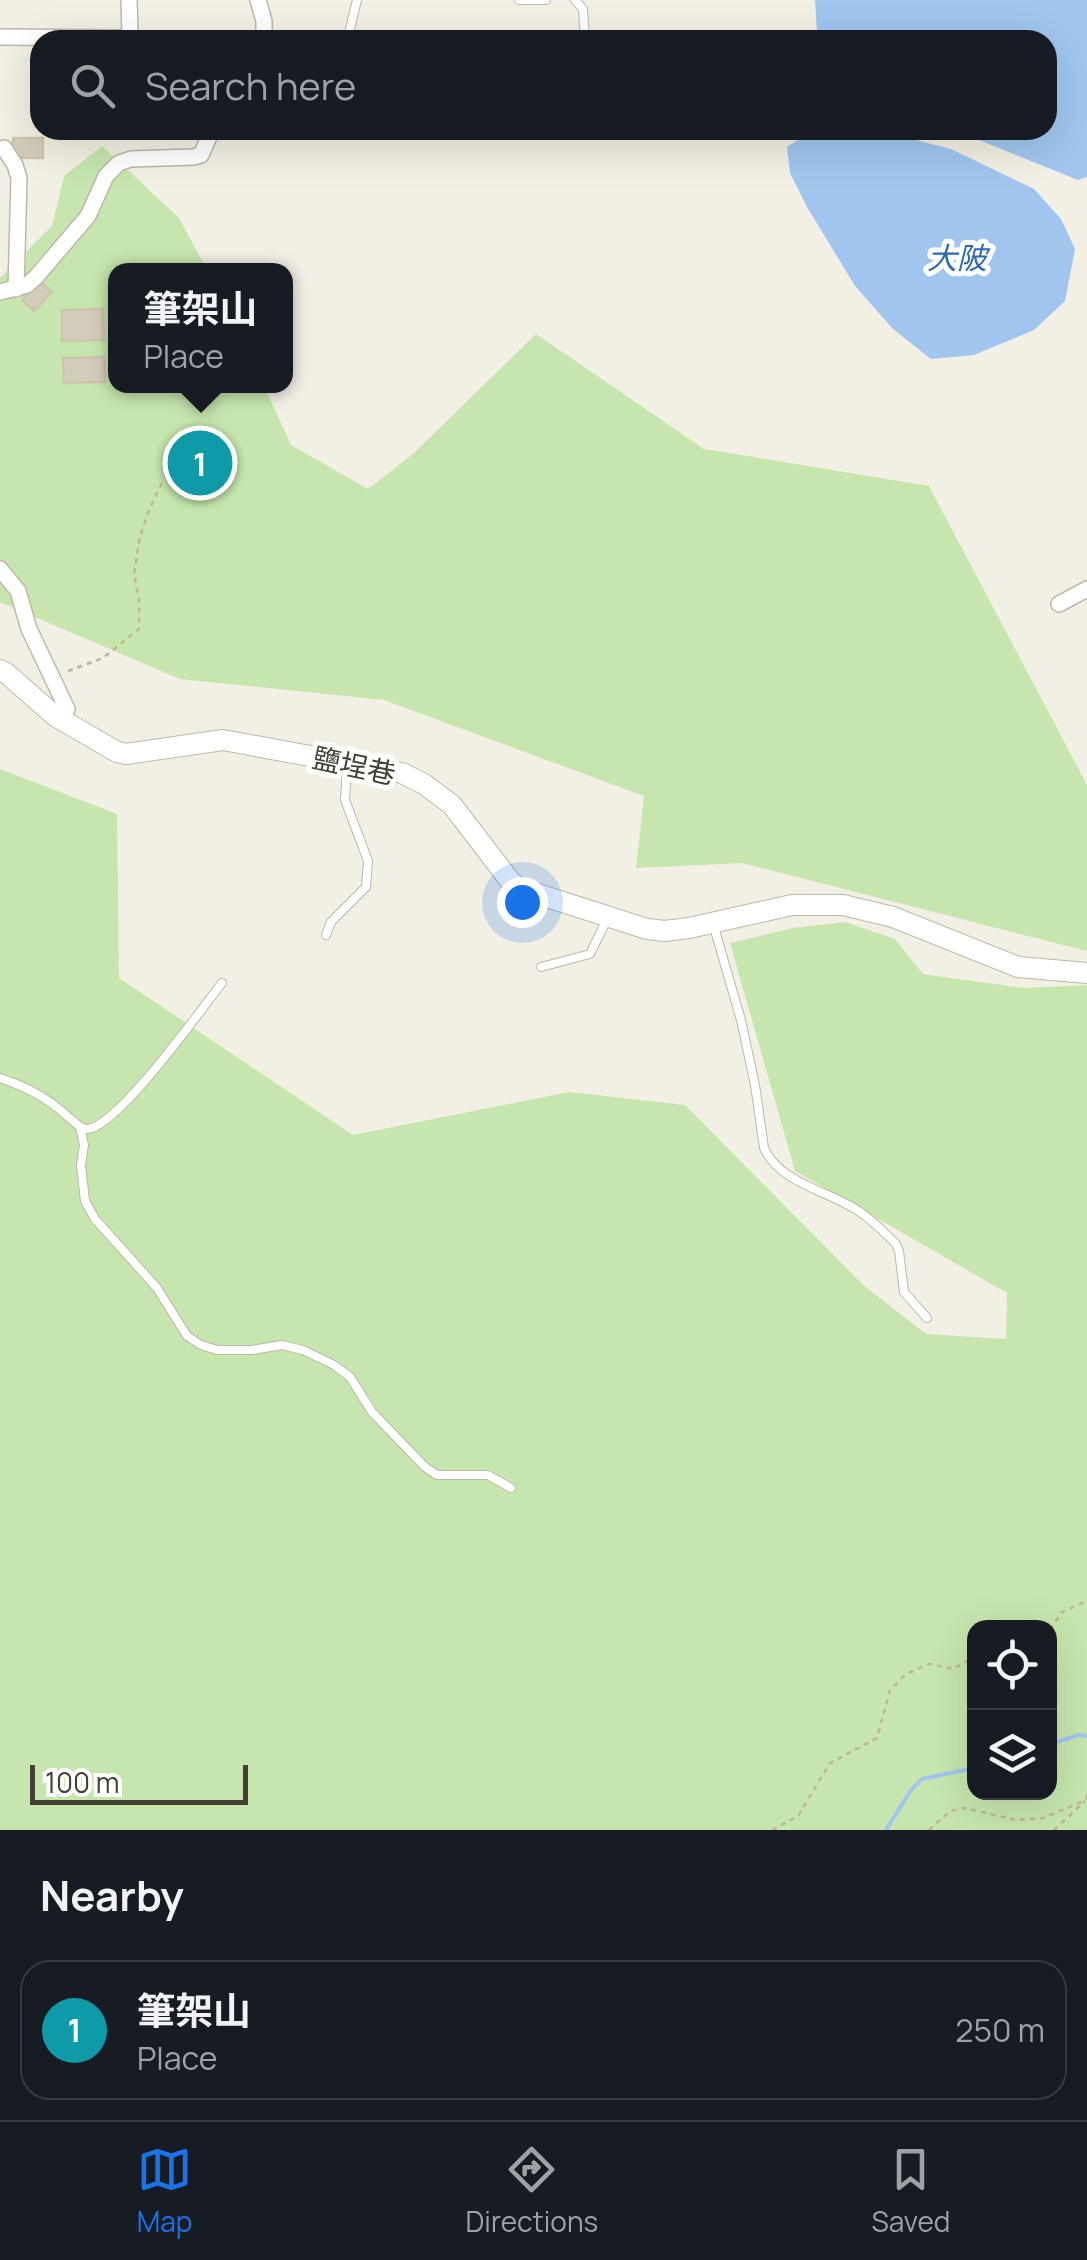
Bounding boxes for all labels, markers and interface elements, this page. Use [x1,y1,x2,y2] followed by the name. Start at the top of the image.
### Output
[30,30,1057,140] search box
[65,58,120,113] icon: search
[145,59,356,111] text: Search here
[927,237,991,278] water label: 大陂
[108,263,293,393] popup
[143,282,258,334] text: 筆架山
[143,334,224,378] text: Place
[168,426,232,500] pin: 1
[309,738,399,792] street label: 鹽埕巷
[497,877,548,928] your location
[967,1620,1057,1800] map controls
[967,1620,1057,1710] button: locate
[967,1710,1057,1800] button: layers
[30,1760,248,1804] scale bar
[45,1763,119,1801] text: 100 m
[40,1866,184,1924] text: Nearby
[137,1984,251,2036] text: 筆架山
[67,2008,82,2052] text: 1
[955,2008,1045,2052] text: 250 m
[137,2036,218,2080] text: Place
[137,2142,192,2240] tab: Map
[466,2142,598,2240] tab: Directions
[871,2142,950,2240] tab: Saved

